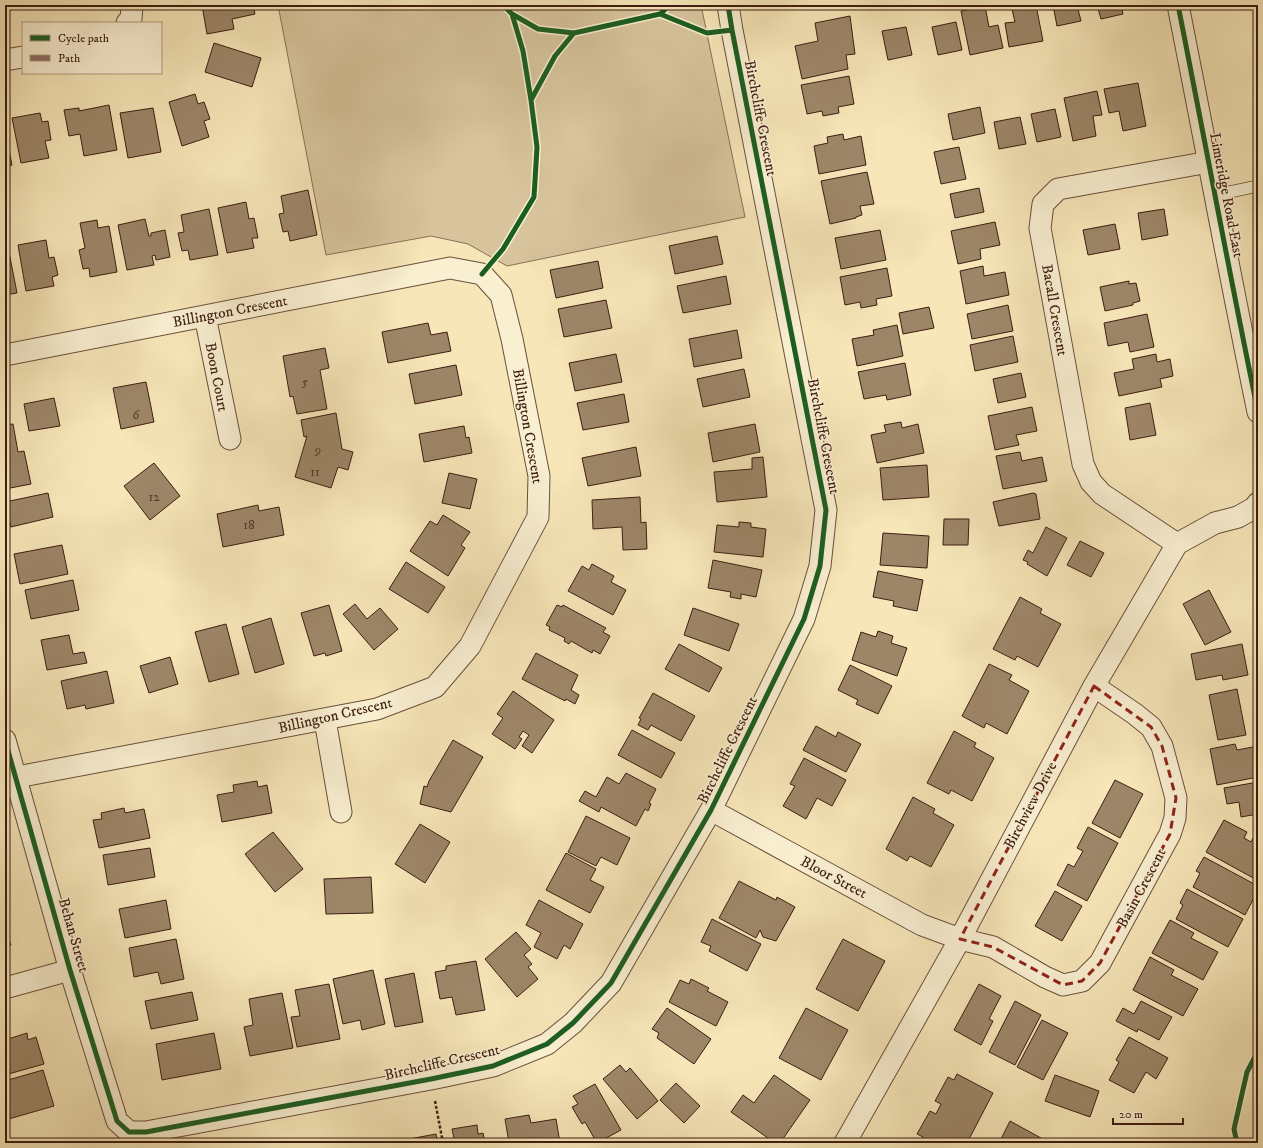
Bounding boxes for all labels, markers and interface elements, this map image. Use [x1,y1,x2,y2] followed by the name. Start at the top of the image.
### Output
[22,22,162,74] legend
[58,31,110,46] text: Cycle path
[58,51,81,66] text: Path
[740,59,781,178] street label: Birchcliffe Crescent
[1205,131,1248,259] street label: Limeridge Road East
[1037,263,1072,358] street label: Bacall Crescent
[171,291,289,332] street label: Billington Crescent
[201,341,233,413] street label: Boon Court
[508,367,547,485] street label: Billington Crescent
[302,374,309,390] house number: 5
[803,377,844,496] street label: Birchcliffe Crescent
[133,407,141,423] house number: 6
[314,442,321,458] house number: 9
[310,464,320,480] house number: 11
[148,489,160,505] house number: 12
[243,517,255,533] house number: 18
[276,693,394,738] street label: Billington Crescent
[693,693,762,807] street label: Birchcliffe Crescent
[1000,758,1061,852] street label: Birchview Drive
[1112,845,1171,931] street label: Basin Crescent
[797,852,870,903] street label: Bloor Street
[54,896,93,975] street label: Behan Street
[383,1040,502,1085] street label: Birchcliffe Crescent
[1113,1100,1183,1126] scale bar
[1119,1107,1143,1122] text: 20 m

